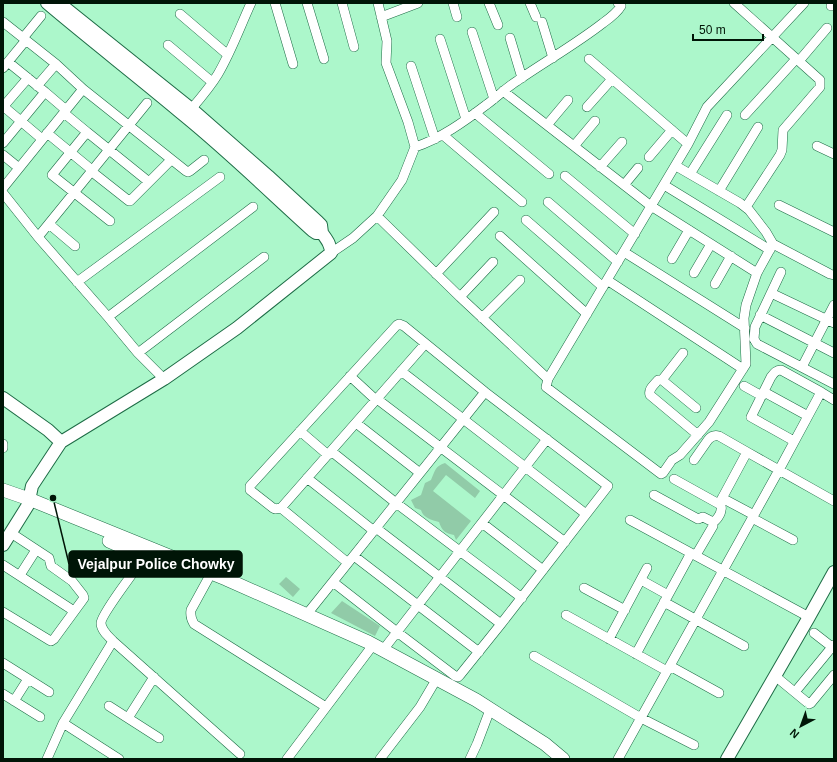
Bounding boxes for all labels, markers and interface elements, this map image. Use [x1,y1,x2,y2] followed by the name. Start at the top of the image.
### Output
[693,16,763,42] scale bar
[699,23,726,37] text: 50 m
[69,551,242,577] callout: Vejalpur Police Chowky
[77,556,235,572] text: Vejalpur Police Chowky
[781,706,821,746] north arrow
[787,726,801,741] text: N

